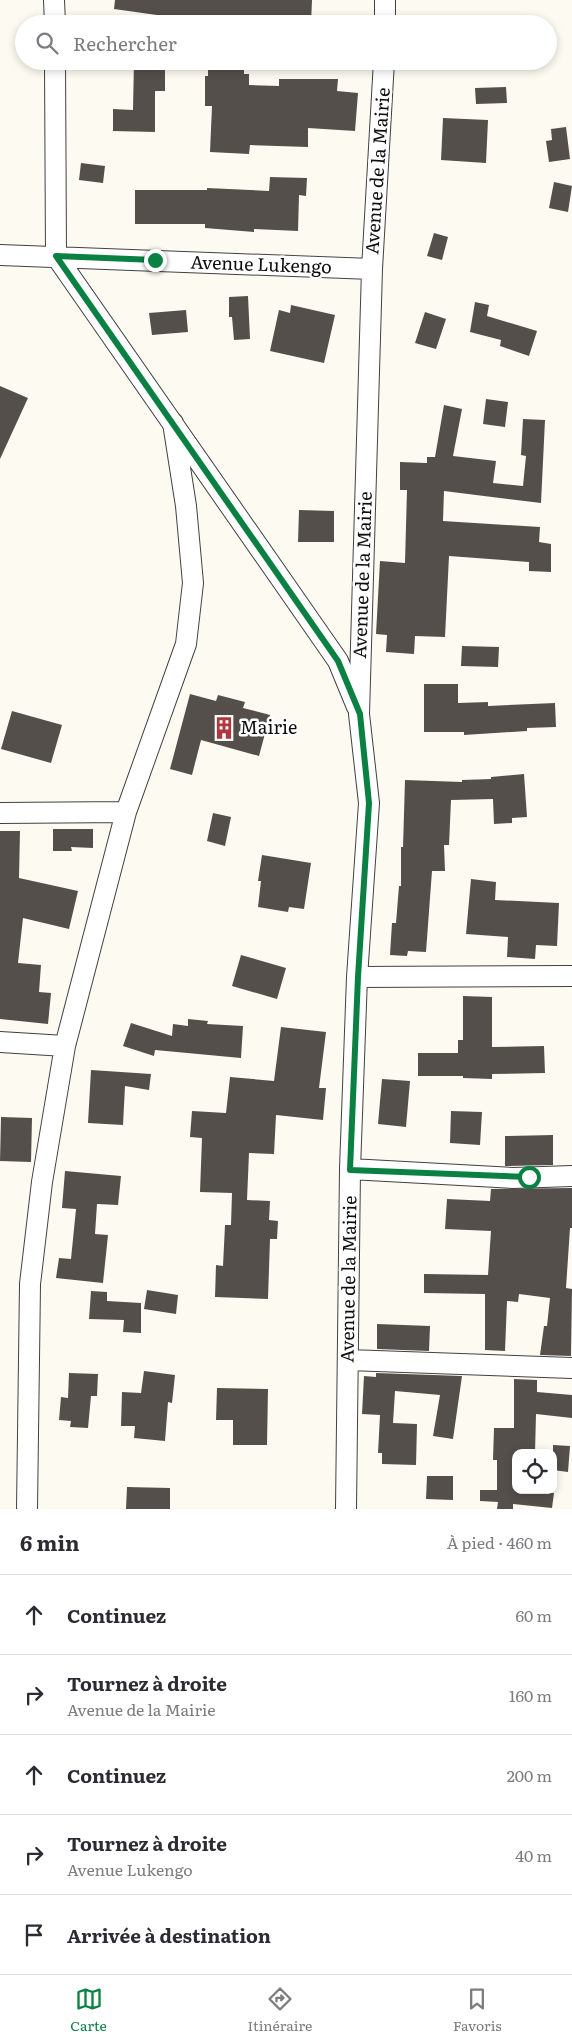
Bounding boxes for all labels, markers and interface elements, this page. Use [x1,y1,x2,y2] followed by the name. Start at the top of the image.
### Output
[15,15,557,70] search box
[33,29,61,57] icon: search
[73,29,177,57] text: Rechercher
[357,87,396,255] street label: Avenue de la Mairie
[190,248,332,279] street label: Avenue Lukengo
[144,249,167,272] route end
[345,491,378,659] street label: Avenue de la Mairie
[240,713,297,740] place label: Mairie
[211,715,237,741] building icon: Mairie
[518,1166,541,1189] route start
[333,1195,362,1363] street label: Avenue de la Mairie
[512,1449,557,1494] map controls
[512,1449,557,1494] button: locate
[20,1526,80,1557] text: 6 min
[447,1530,552,1554] text: À pied · 460 m
[20,1601,48,1629] icon: ahead
[67,1601,166,1629] text: Continuez
[515,1603,552,1627] text: 60 m
[67,1669,227,1697] text: Tournez à droite
[20,1681,48,1709] icon: right
[509,1683,552,1707] text: 160 m
[67,1697,216,1721] text: Avenue de la Mairie
[20,1761,48,1789] icon: ahead
[67,1761,166,1789] text: Continuez
[507,1763,552,1787] text: 200 m
[67,1829,227,1857] text: Tournez à droite
[20,1841,48,1869] icon: right
[515,1843,552,1867] text: 40 m
[67,1857,193,1881] text: Avenue Lukengo
[20,1921,48,1949] icon: arrive
[67,1921,271,1949] text: Arrivée à destination
[70,1985,107,2035] tab: Carte
[248,1985,312,2035] tab: Itinéraire
[453,1985,502,2035] tab: Favoris

